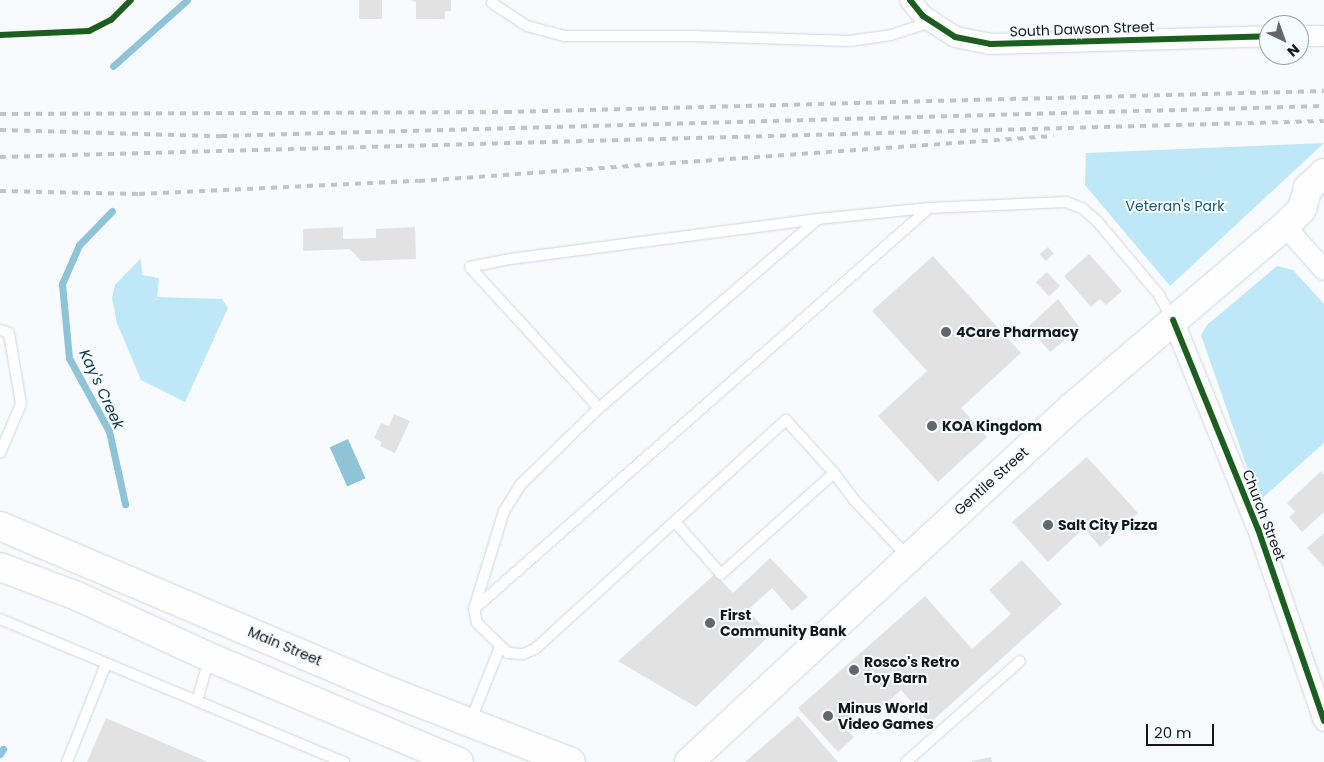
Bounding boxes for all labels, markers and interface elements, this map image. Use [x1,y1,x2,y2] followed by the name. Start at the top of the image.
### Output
[1259,15,1309,65] north arrow
[1009,18,1155,40] street label: South Dawson Street
[1283,39,1304,61] text: N
[1126,198,1224,214] park label: Veteran's Park
[956,324,1079,340] place label: 4Care Pharmacy
[940,326,952,338] marker: 4Care Pharmacy
[76,346,128,432] water label: Kay's Creek
[942,418,1042,434] place label: KOA Kingdom
[926,420,938,432] marker: KOA Kingdom
[950,443,1032,519] street label: Gentile Street
[1239,467,1289,563] street label: Church Street
[1058,517,1157,533] place label: Salt City Pizza
[1042,519,1054,531] marker: Salt City Pizza
[720,607,847,640] place label: First Community Bank
[704,617,716,629] marker: First Community Bank
[246,623,324,669] street label: Main Street
[864,654,959,686] place label: Rosco's Retro Toy Barn
[848,664,860,676] marker: Rosco's Retro Toy Barn
[838,700,934,732] place label: Minus World Video Games
[822,710,834,722] marker: Minus World Video Games
[1149,714,1216,746] scale bar
[1154,722,1192,743] text: 20 m

